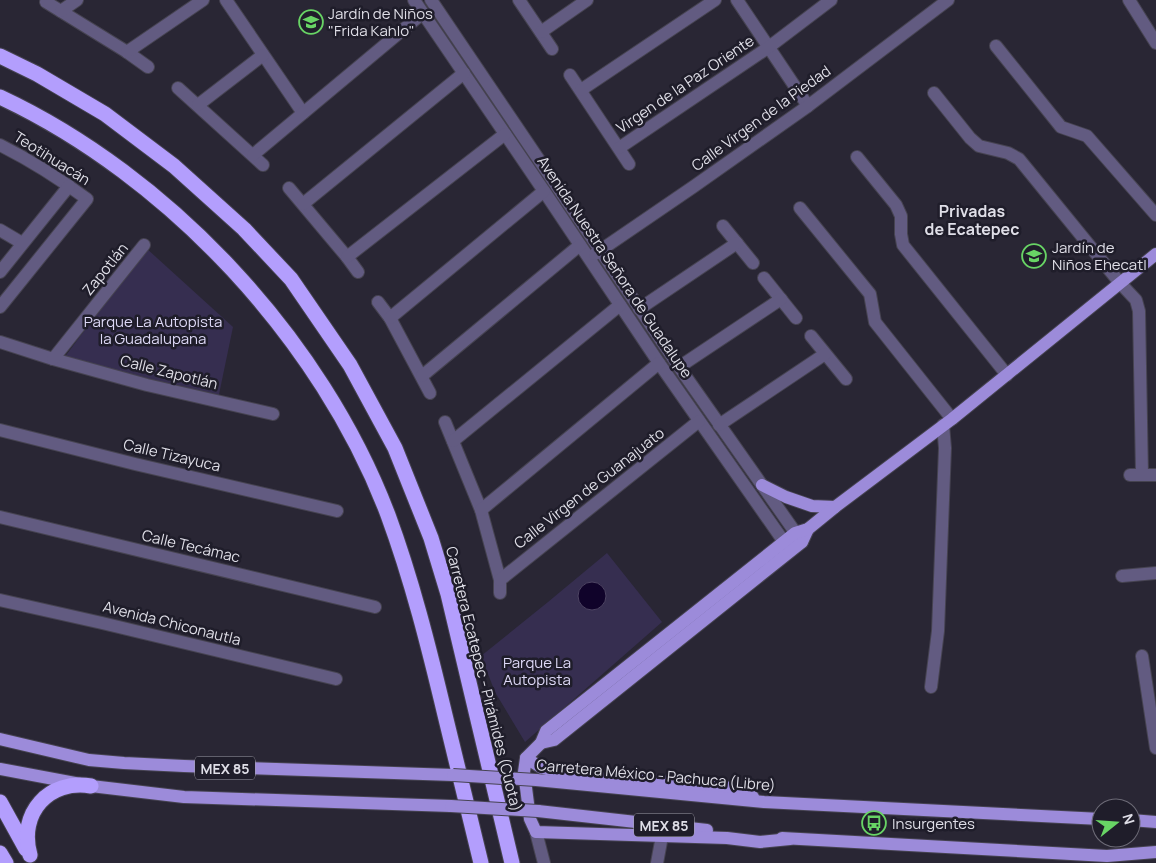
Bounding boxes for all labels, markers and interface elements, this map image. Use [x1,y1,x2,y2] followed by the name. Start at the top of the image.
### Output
[328,3,433,41] place label: Jardín de Niños "Frida Kahlo"
[298,9,324,35] school or university icon: Jardín de Niños "Frida Kahlo"
[612,30,758,138] street label: Virgen de la Paz Oriente
[687,60,835,176] street label: Calle Virgen de la Piedad
[10,126,94,190] street label: Teotihuacán
[533,152,698,382] street label: Avenida Nuestra Señora de Guadalupe
[925,200,1019,240] district label: Privadas de Ecatepec
[1052,237,1147,275] place label: Jardín de Niños Ehecatl
[77,238,133,300] street label: Zapotlán
[1021,243,1047,269] school or university icon: Jardín de Niños Ehecatl
[84,311,222,349] park label: Parque La Autopista la Guadalupana
[118,350,220,394] street label: Calle Zapotlán
[509,422,669,553] street label: Calle Virgen de Guanajuato
[121,434,223,476] street label: Calle Tizayuca
[140,524,242,568] street label: Calle Tecámac
[441,544,527,814] street label: Carretera Ecatepec - Pirámides (Cuota)
[101,596,243,650] street label: Avenida Chiconautla
[503,652,571,690] park label: Parque La Autopista
[535,754,777,796] street label: Carretera México - Pachuca (Libre)
[195,756,255,780] road number: MEX 85
[1091,798,1141,848] north arrow
[861,810,887,836] bus stop icon: Insurgentes
[1118,811,1139,827] text: N
[892,813,975,834] place label: Insurgentes
[634,814,694,836] road number: MEX 85

